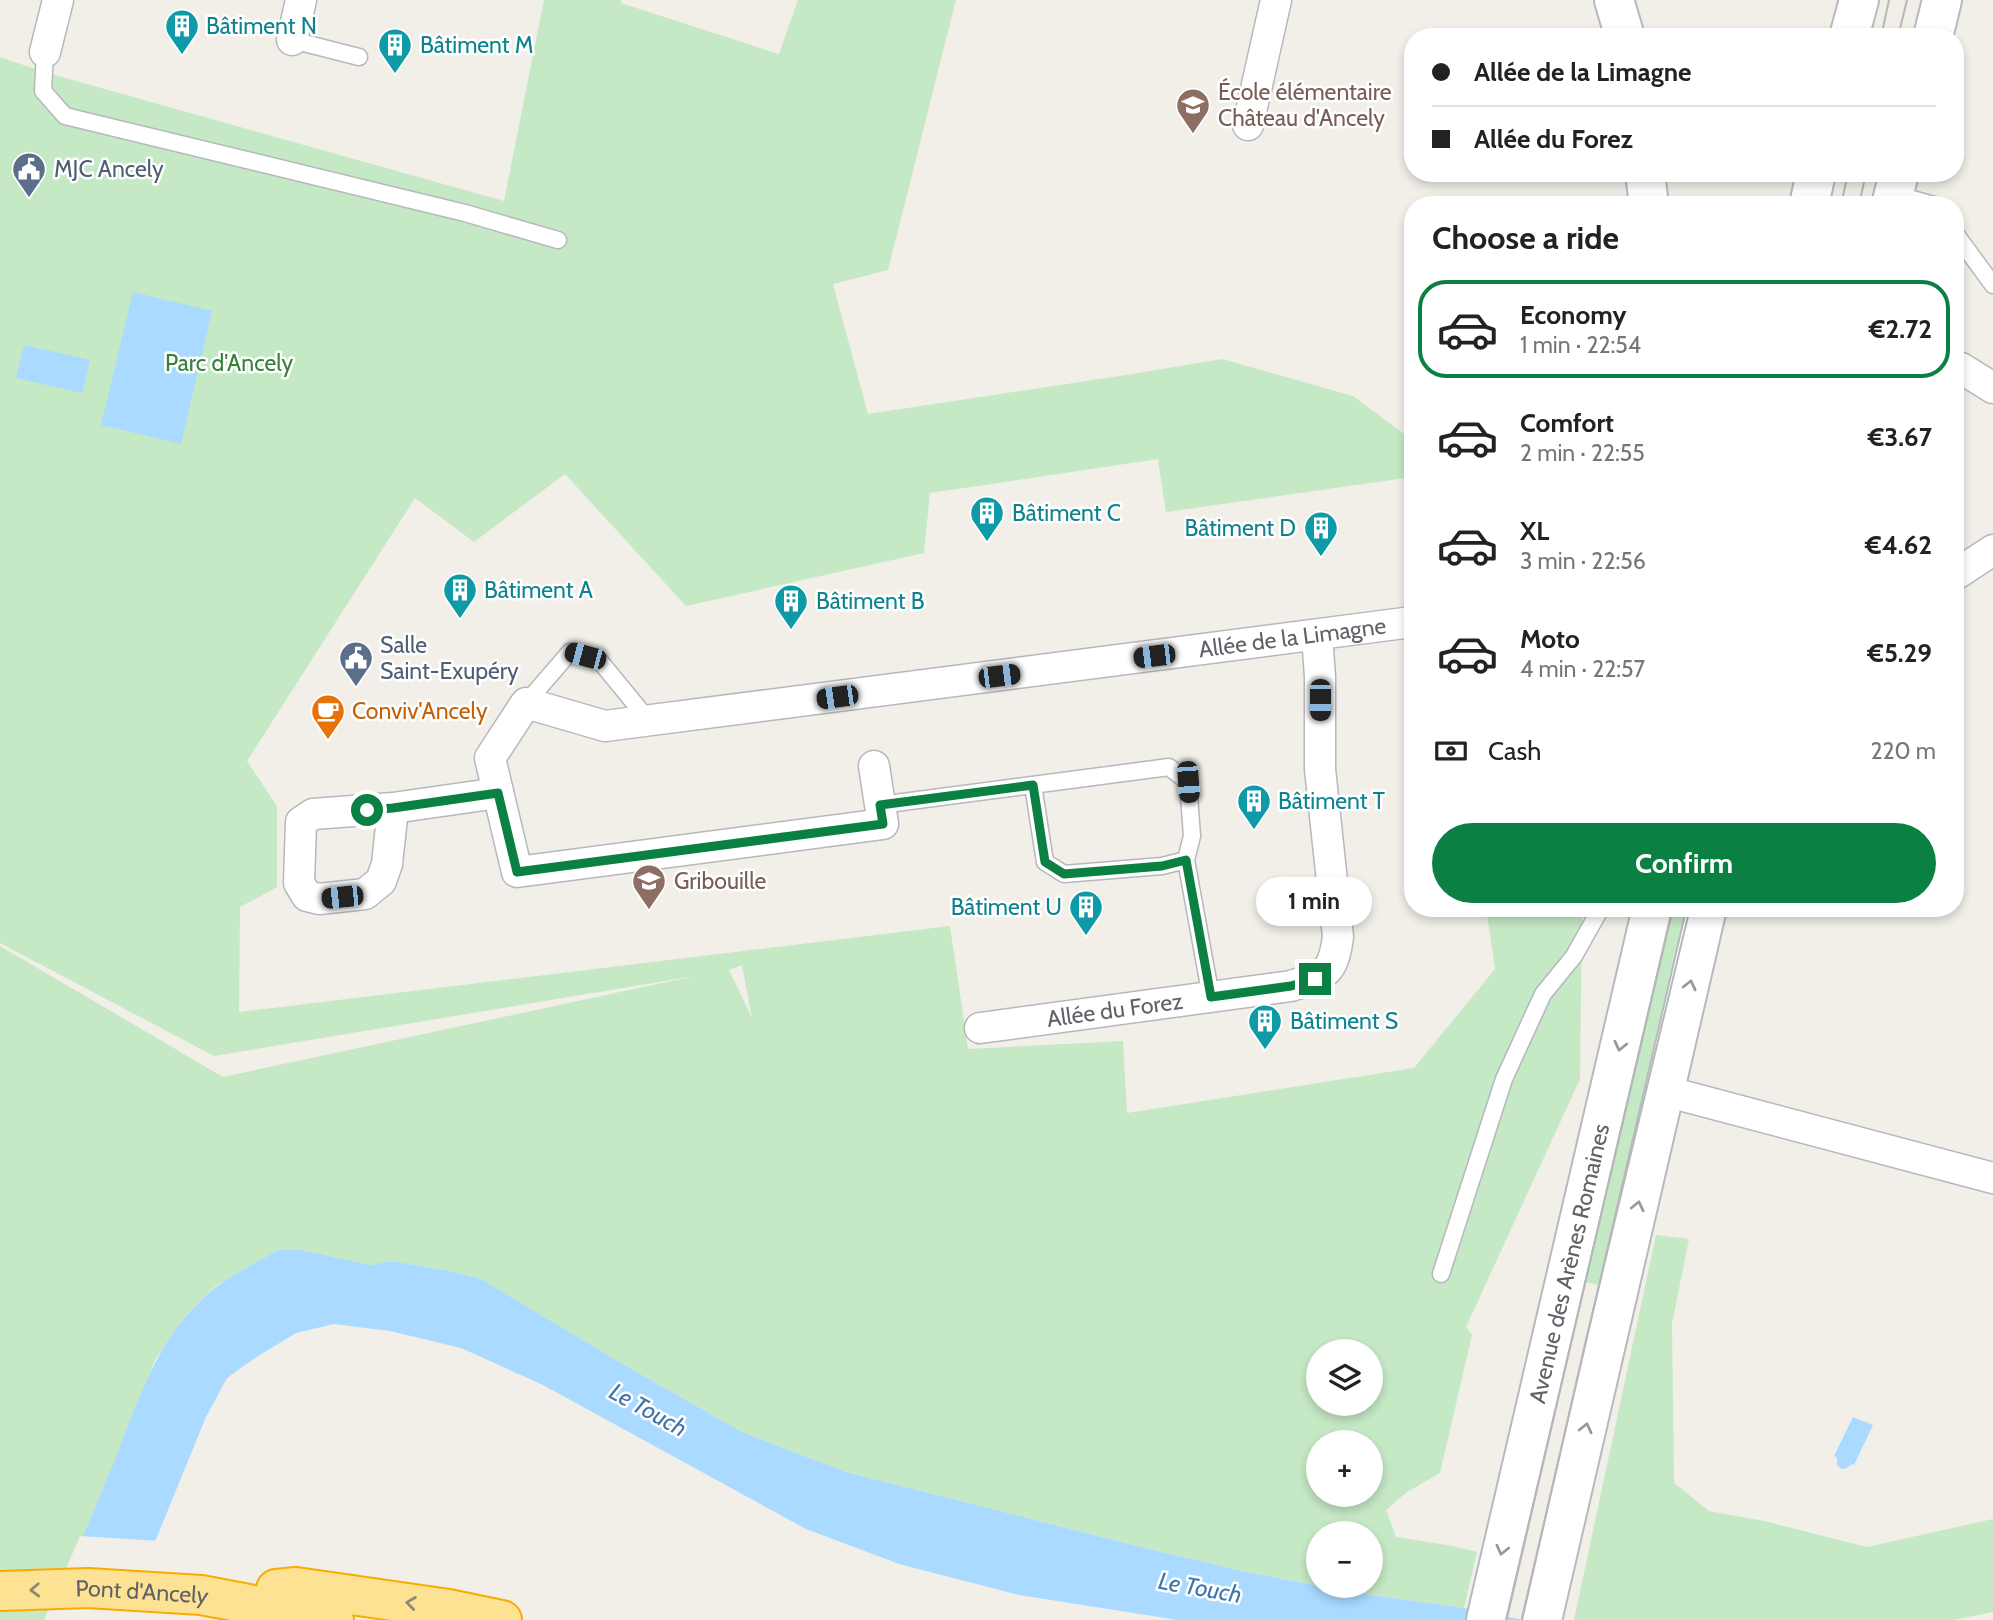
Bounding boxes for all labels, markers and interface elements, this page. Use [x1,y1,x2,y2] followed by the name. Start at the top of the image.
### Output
[163,7,201,56] building icon: Bâtiment N
[206,12,317,40] place label: Bâtiment N
[376,26,414,75] building icon: Bâtiment M
[420,31,533,59] place label: Bâtiment M
[1474,56,1691,88] text: Allée de la Limagne
[1218,77,1392,132] place label: École élémentaire Château d'Ancely
[1174,86,1212,135] school or university icon: École élémentaire Château d'Ancely
[1474,123,1633,155] text: Allée du Forez
[10,150,48,199] public building icon: MJC Ancely
[54,155,164,183] place label: MJC Ancely
[1432,218,1619,257] text: Choose a ride
[1436,298,1499,361] icon: car
[1520,299,1626,331] text: Economy
[1869,313,1932,345] text: €2.72
[1520,331,1641,359] text: 1 min · 22:54
[165,349,293,377] park label: Parc d'Ancely
[1436,406,1499,469] icon: car
[1520,407,1614,439] text: Comfort
[1868,421,1932,453] text: €3.67
[1520,439,1645,467] text: 2 min · 22:55
[968,494,1006,543] building icon: Bâtiment C
[1012,499,1121,527] place label: Bâtiment C
[1302,509,1340,558] building icon: Bâtiment D
[1185,514,1296,542] place label: Bâtiment D
[1436,514,1499,577] icon: car
[1520,515,1549,547] text: XL
[1865,529,1932,561] text: €4.62
[1520,547,1646,575] text: 3 min · 22:56
[441,571,479,620] building icon: Bâtiment A
[484,576,593,604] place label: Bâtiment A
[772,582,810,631] building icon: Bâtiment B
[816,587,925,615] place label: Bâtiment B
[1197,611,1388,663] street label: Allée de la Limagne
[1436,622,1499,685] icon: car
[1520,623,1580,655] text: Moto
[380,631,519,685] place label: Salle Saint-Exupéry
[1867,637,1932,669] text: €5.29
[337,639,375,688] public building icon: Salle Saint-Exupéry
[562,640,609,672] car
[1132,643,1177,669] car
[1520,655,1645,683] text: 4 min · 22:57
[977,663,1022,689] car
[1310,679,1331,721] car
[815,684,860,710] car
[309,692,347,741] cafe icon: Conviv'Ancely
[352,697,488,725] place label: Conviv'Ancely
[1432,732,1470,770] icon: cash
[1488,735,1541,767] text: Cash
[1870,737,1936,765] text: 220 m
[1177,760,1200,804] car
[1235,782,1273,831] building icon: Bâtiment T
[1278,787,1385,815] place label: Bâtiment T
[351,794,383,826] route start
[1432,823,1936,903] button: Confirm
[630,862,668,911] school or university icon: Gribouille
[674,867,767,895] place label: Gribouille
[1257,878,1373,926] callout: 1 min
[321,884,364,910] car
[1288,887,1340,915] text: 1 min
[1067,888,1105,937] building icon: Bâtiment U
[951,893,1062,921] place label: Bâtiment U
[1299,963,1331,995] route end
[1681,979,1696,991] one-way arrow
[1045,987,1185,1033] street label: Allée du Forez
[1246,1002,1284,1051] building icon: Bâtiment S
[1290,1007,1398,1035] place label: Bâtiment S
[1613,1040,1628,1052] one-way arrow
[1523,1121,1615,1406] street label: Avenue des Arènes Romaines
[1630,1200,1644,1212] one-way arrow
[1306,1339,1383,1598] map controls
[1306,1339,1383,1416] button: layers
[605,1377,692,1443] water label: Le Touch
[1578,1422,1592,1434] one-way arrow
[1306,1430,1383,1507] button: +
[1306,1521,1383,1598] button: −
[1496,1544,1511,1556] one-way arrow
[1156,1566,1244,1609] water label: Le Touch
[75,1574,211,1610] street label: Pont d'Ancely
[29,1582,40,1597] one-way arrow
[405,1596,417,1611] one-way arrow

